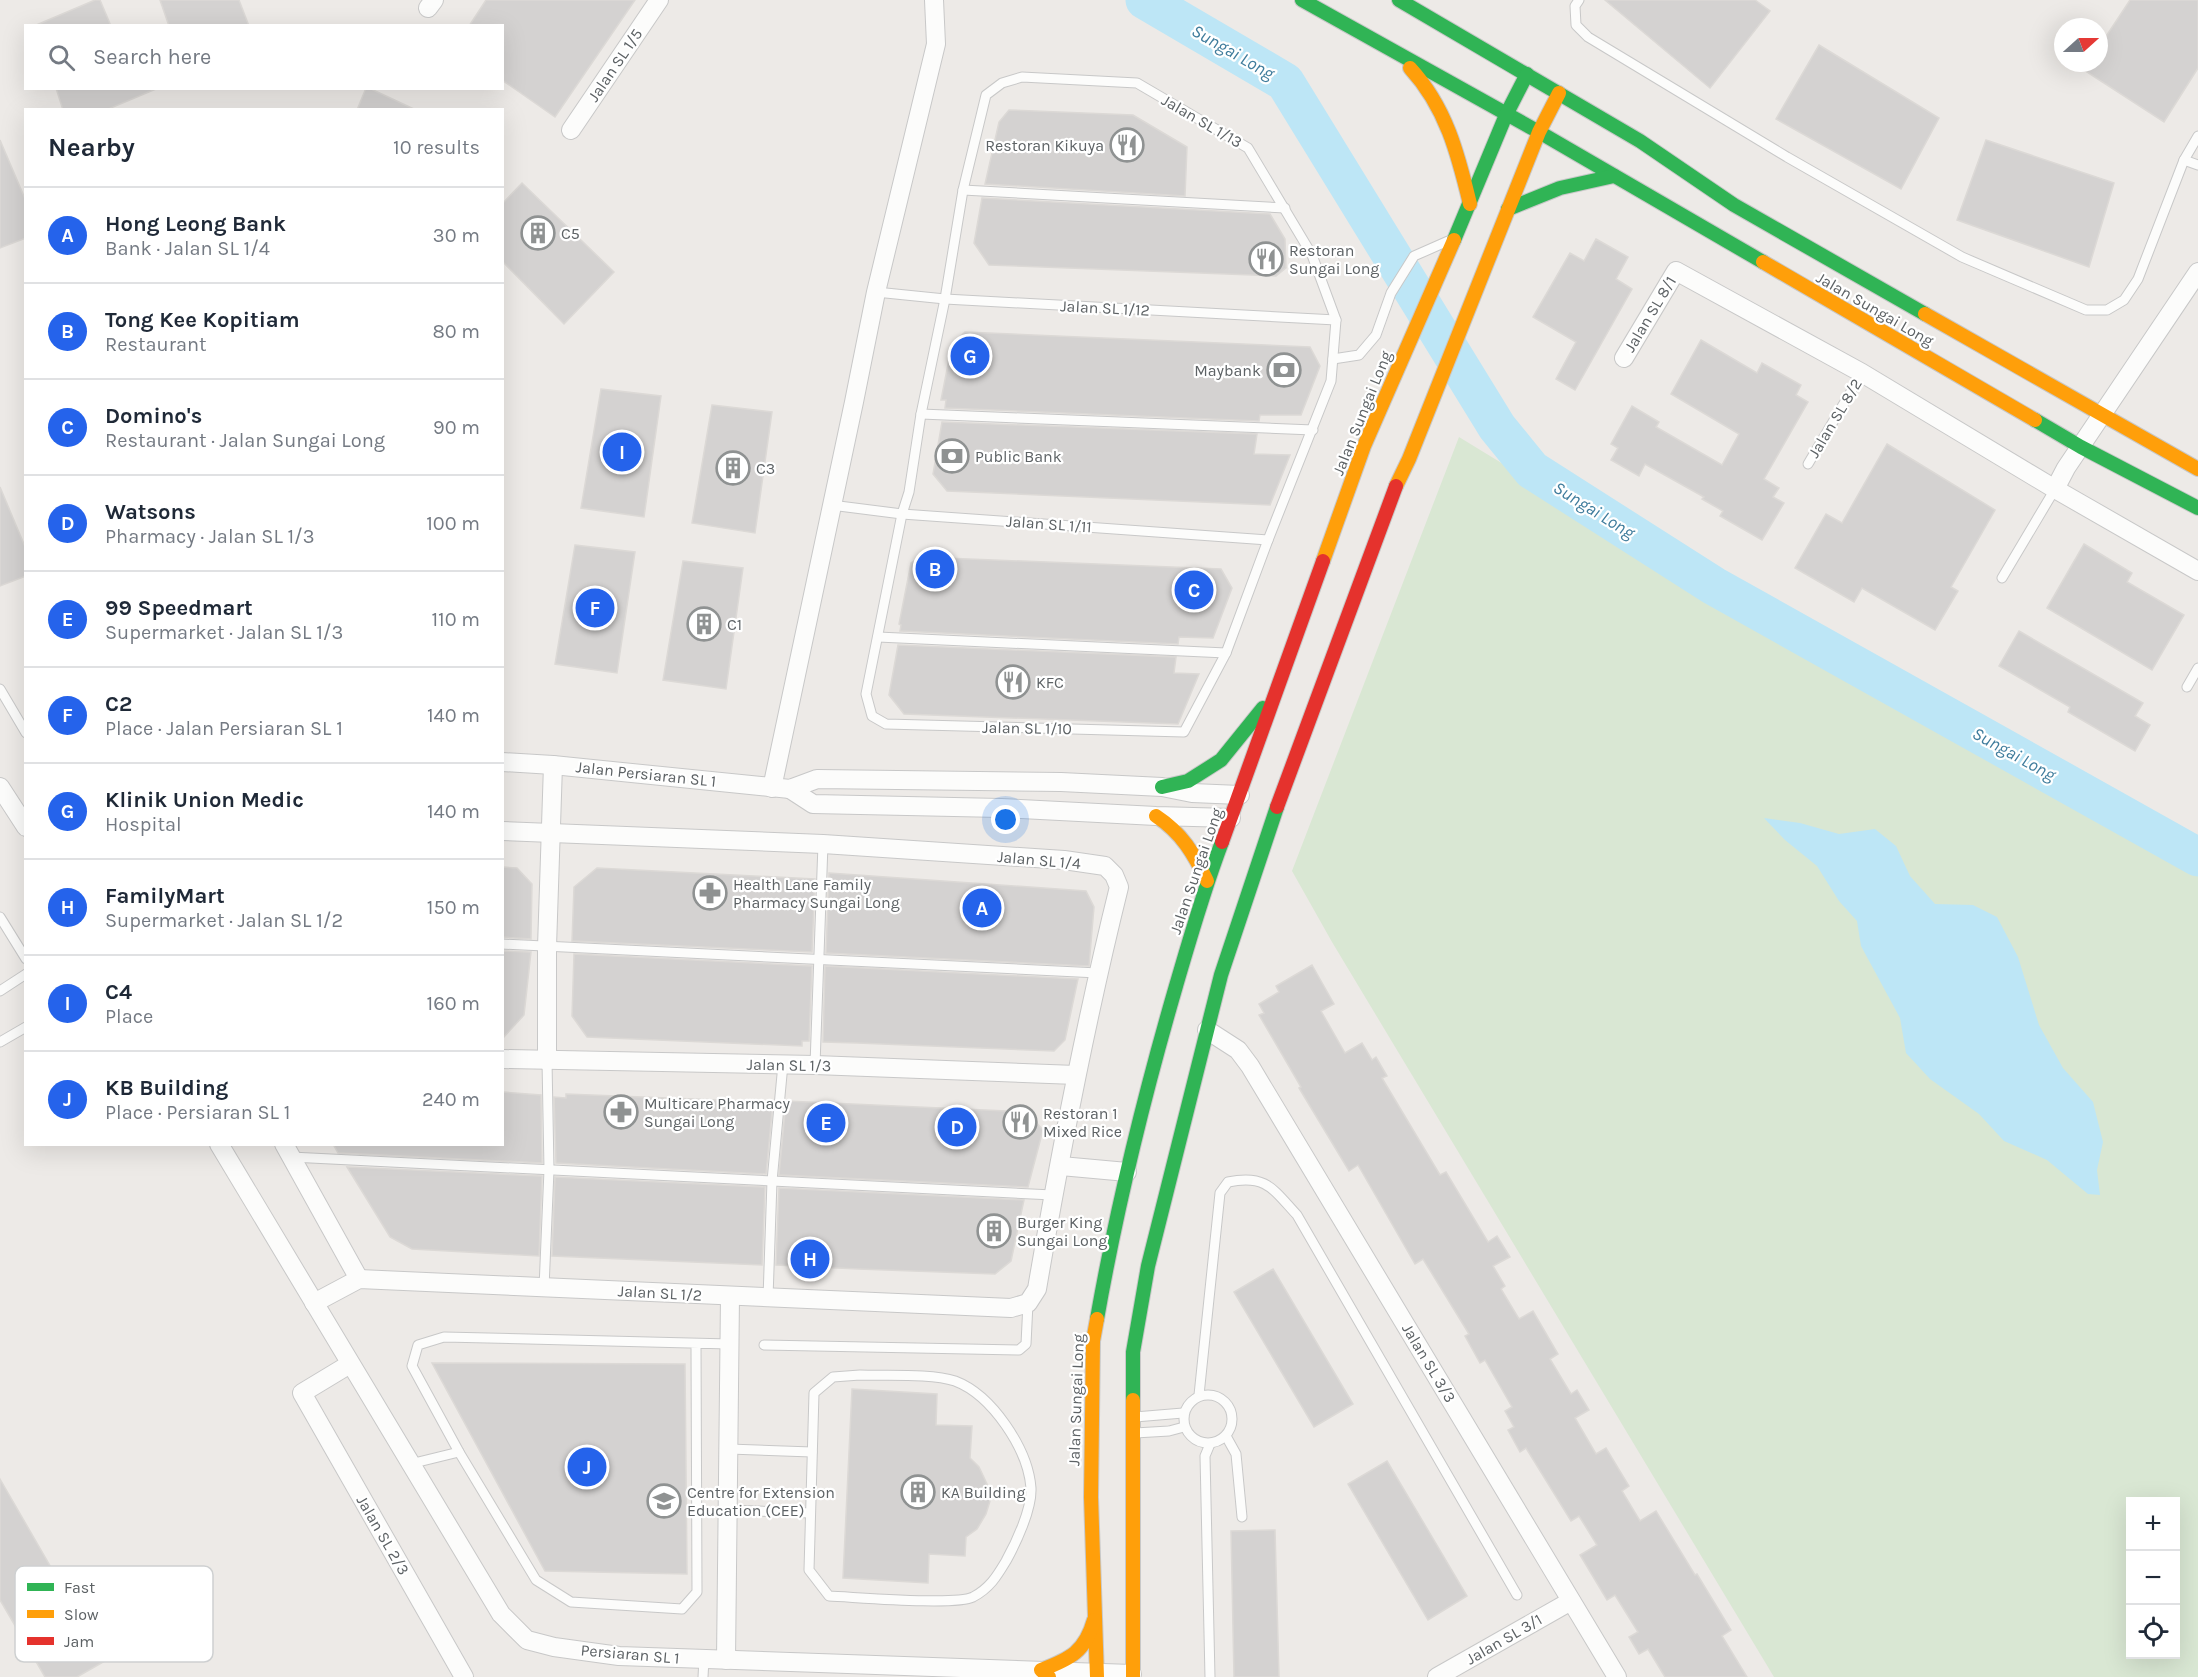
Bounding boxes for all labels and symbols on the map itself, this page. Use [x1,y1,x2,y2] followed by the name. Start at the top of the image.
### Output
[2054,18,2108,72] north arrow
[1188,20,1279,85] water label: Sungai Long
[584,25,646,105] street label: Jalan SL 1/5
[1158,90,1246,152] street label: Jalan SL 1/13
[1109,127,1145,163] restaurant icon: Restoran Kikuya
[985,136,1104,155] place label: Restoran Kikuya
[520,215,556,251] building icon: C5
[561,224,580,243] place label: C5
[1248,241,1284,277] restaurant icon: Restoran Sungai Long
[1289,241,1379,278] place label: Restoran Sungai Long
[1813,268,1937,350] street label: Jalan Sungai Long
[1620,273,1680,355] street label: Jalan SL 8/1
[1060,296,1150,320] street label: Jalan SL 1/12
[950,334,990,378] pin: G
[1328,348,1396,478] street label: Jalan Sungai Long
[1266,352,1302,388] bank icon: Maybank
[1194,361,1261,380] place label: Maybank
[1804,375,1866,461] street label: Jalan SL 8/2
[602,430,642,474] pin: I
[934,438,970,474] bank icon: Public Bank
[975,447,1062,466] place label: Public Bank
[715,450,751,486] building icon: C3
[756,459,775,478] place label: C3
[1549,476,1639,544] water label: Sungai Long
[1006,512,1092,536] street label: Jalan SL 1/11
[916,546,954,592] pin: B
[1174,568,1214,612] pin: C
[576,586,614,630] pin: F
[686,606,722,642] building icon: C1
[727,615,742,634] place label: C1
[995,664,1031,700] restaurant icon: KFC
[1036,673,1064,692] place label: KFC
[982,718,1072,738] street label: Jalan SL 1/10
[1969,722,2060,786] water label: Sungai Long
[575,757,717,791] street label: Jalan Persiaran SL 1
[991,805,1020,834] your location
[1165,805,1227,937] street label: Jalan Sungai Long
[996,847,1082,873] street label: Jalan SL 1/4
[692,875,728,911] pharmacy icon: Health Lane Family Pharmacy Sungai Long
[733,875,900,912] place label: Health Lane Family Pharmacy Sungai Long
[962,886,1002,930] pin: A
[747,1055,831,1075] street label: Jalan SL 1/3
[603,1094,639,1130] pharmacy icon: Multicare Pharmacy Sungai Long
[644,1094,791,1131] place label: Multicare Pharmacy Sungai Long
[806,1100,846,1146] pin: E
[938,1104,976,1150] pin: D
[1002,1104,1038,1140] restaurant icon: Restoran 1 Mixed Rice
[1043,1104,1122,1141] place label: Restoran 1 Mixed Rice
[976,1213,1012,1249] building icon: Burger King Sungai Long
[1017,1213,1107,1250] place label: Burger King Sungai Long
[790,1236,830,1282] pin: H
[617,1281,703,1305] street label: Jalan SL 1/2
[1398,1320,1460,1406] street label: Jalan SL 3/3
[1064,1334,1088,1466] street label: Jalan Sungai Long
[568,1444,606,1490] pin: J
[900,1474,936,1510] building icon: KA Building
[646,1483,682,1519] school or university icon: Centre for Extension Education (CEE)
[687,1483,835,1520] place label: Centre for Extension Education (CEE)
[941,1483,1026,1502] place label: KA Building
[353,1492,413,1578] street label: Jalan SL 2/3
[15,1566,213,1662] legend
[64,1578,95,1597] text: Fast
[64,1605,99,1624] text: Slow
[1463,1610,1545,1668] street label: Jalan SL 3/1
[64,1632,94,1651] text: Jam
[580,1640,680,1668] street label: Persiaran SL 1

